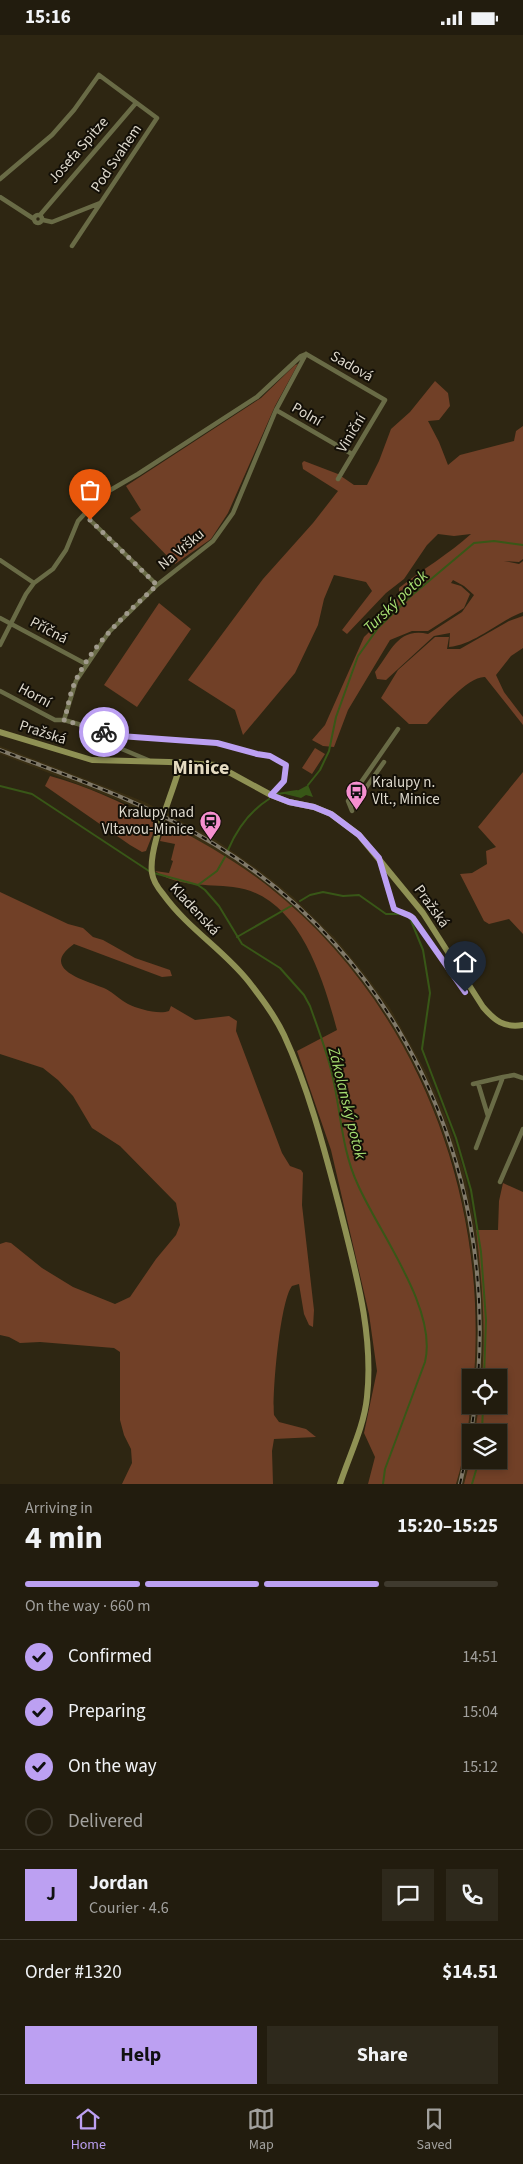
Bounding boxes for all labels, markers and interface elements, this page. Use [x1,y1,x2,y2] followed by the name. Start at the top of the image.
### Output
[25,4,71,31] text: 15:16
[43,112,113,188] street label: Josefa Spitze
[86,120,147,196] street label: Pod Svahem
[326,346,377,387] street label: Sadová
[288,397,327,432] street label: Polní
[332,409,372,457] street label: Viniční
[69,469,111,520] pin
[76,476,104,504] icon: bag
[154,524,209,575] street label: Na Vršku
[358,565,433,638] water label: Turský potok
[26,612,71,649] street label: Příčná
[14,678,56,714] street label: Horní
[79,707,129,757] courier
[17,715,69,750] street label: Pražská
[90,718,118,746] icon: bike
[173,754,229,782] district label: Minice
[372,772,440,810] place label: Kralupy n. Vlt., Minice
[344,779,368,810] bus stop icon: Kralupy n. Vlt., Minice
[102,802,194,840] place label: Kralupy nad Vltavou-Minice
[198,809,222,840] station icon: Kralupy nad Vltavou-Minice
[165,878,225,940] street label: Kladenská
[409,881,454,932] street label: Pražská
[444,941,486,992] pin
[451,948,479,976] icon: home
[322,1044,372,1162] water label: Zákolanský potok
[462,1369,507,1469] map controls
[462,1369,507,1414] button: locate
[462,1424,507,1469] button: layers
[25,1497,93,1519] text: Arriving in
[397,1513,498,1540] text: 15:20–15:25
[25,1515,103,1561] text: 4 min
[25,1595,150,1617] text: On the way · 660 m
[25,1643,53,1671] icon: check
[68,1643,152,1670] text: Confirmed
[462,1646,498,1668] text: 14:51
[25,1698,53,1726] icon: check
[68,1698,146,1725] text: Preparing
[462,1701,498,1723] text: 15:04
[25,1753,53,1781] icon: check
[68,1753,157,1780] text: On the way
[462,1756,498,1778] text: 15:12
[68,1808,143,1835] text: Delivered
[382,1869,434,1921] button: chat
[446,1869,498,1921] button: phone
[89,1870,148,1897] text: Jordan
[46,1881,56,1908] text: J
[89,1897,169,1919] text: Courier · 4.6
[25,1959,122,1986] text: Order #1320
[442,1959,498,1986] text: $14.51
[25,2026,257,2084] button: Help
[267,2026,498,2084] button: Share
[71,2105,106,2155] tab: Home
[247,2105,275,2155] tab: Map
[417,2105,452,2155] tab: Saved

